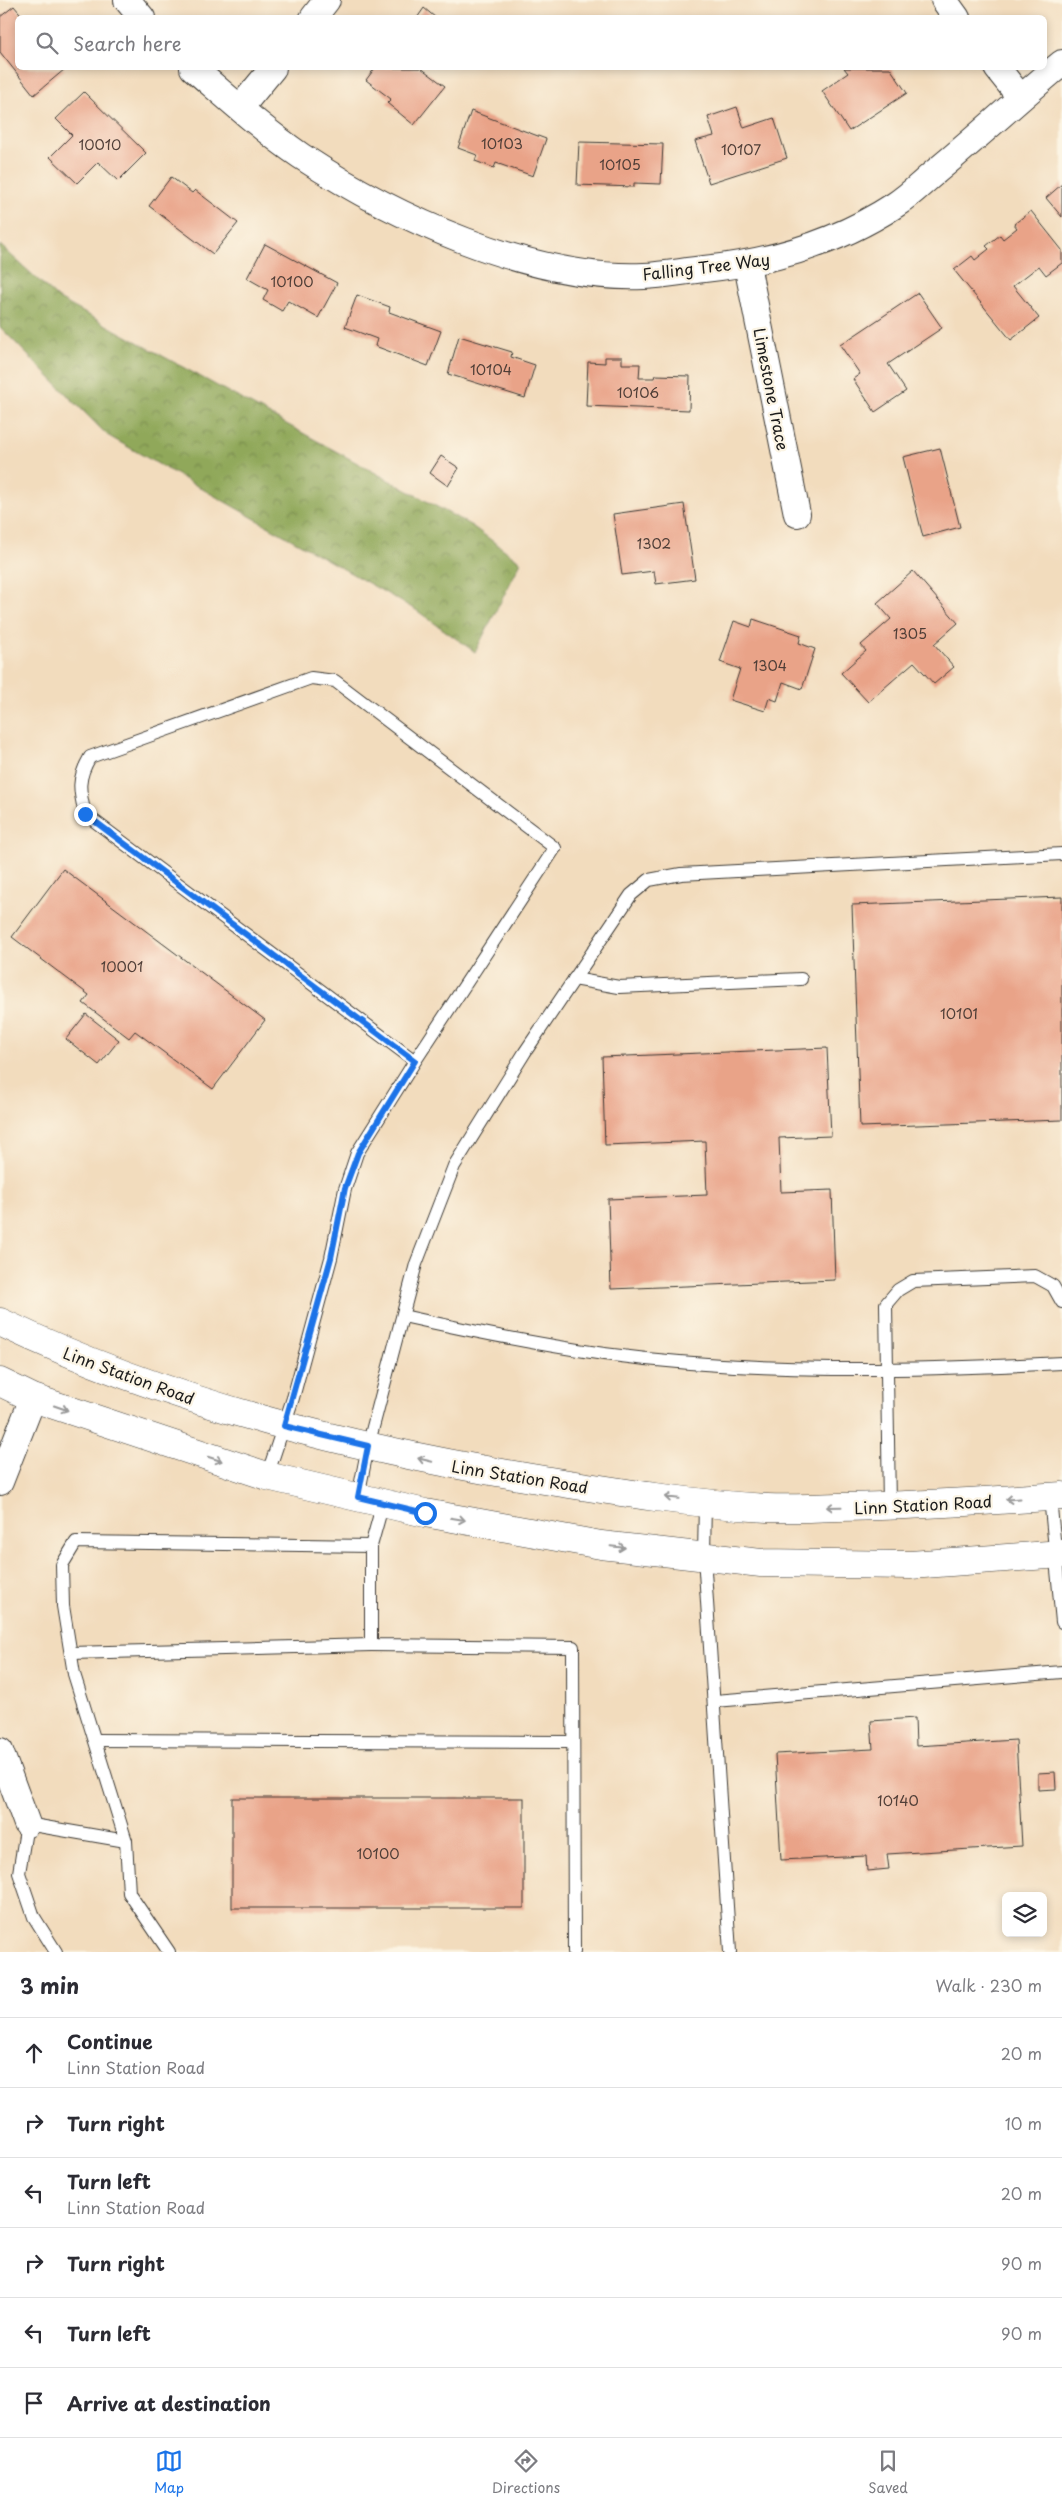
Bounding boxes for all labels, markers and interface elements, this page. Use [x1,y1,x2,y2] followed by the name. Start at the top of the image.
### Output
[15,15,1047,70] search box
[33,29,61,57] icon: search
[73,29,182,57] text: Search here
[481,133,523,154] house number: 10103
[79,134,121,155] house number: 10010
[721,139,761,160] house number: 10107
[599,154,641,175] house number: 10105
[641,246,771,286] street label: Falling Tree Way
[271,271,313,292] house number: 10100
[748,326,796,452] street label: Limestone Trace
[470,359,512,380] house number: 10104
[617,382,659,403] house number: 10106
[637,533,671,554] house number: 1302
[893,623,927,644] house number: 1305
[753,655,787,676] house number: 1304
[74,803,97,826] route end
[101,956,143,977] house number: 10001
[940,1003,978,1024] house number: 10101
[60,1340,198,1410] street label: Linn Station Road
[53,1403,69,1413] one-way arrow
[450,1453,590,1499] street label: Linn Station Road
[207,1455,222,1464] one-way arrow
[417,1455,433,1464] one-way arrow
[853,1488,993,1520] street label: Linn Station Road
[664,1493,680,1503] one-way arrow
[1006,1494,1022,1504] one-way arrow
[414,1502,437,1525] route start
[826,1503,842,1512] one-way arrow
[449,1514,465,1524] one-way arrow
[609,1542,625,1552] one-way arrow
[877,1790,919,1811] house number: 10140
[357,1843,399,1864] house number: 10100
[1002,1892,1047,1937] map controls
[1002,1892,1047,1937] button: layers
[20,1969,79,2001] text: 3 min
[935,1973,1042,1997] text: Walk · 230 m
[67,2027,153,2055] text: Continue
[20,2039,48,2067] icon: ahead
[1001,2041,1042,2065] text: 20 m
[67,2055,205,2079] text: Linn Station Road
[20,2109,48,2137] icon: right
[67,2109,165,2137] text: Turn right
[1005,2111,1042,2135] text: 10 m
[67,2167,151,2195] text: Turn left
[20,2179,48,2207] icon: left
[1001,2181,1042,2205] text: 20 m
[67,2195,205,2219] text: Linn Station Road
[20,2249,48,2277] icon: right
[67,2249,165,2277] text: Turn right
[1001,2251,1042,2275] text: 90 m
[20,2319,48,2347] icon: left
[67,2319,151,2347] text: Turn left
[1001,2321,1042,2345] text: 90 m
[20,2389,48,2417] icon: arrive
[67,2389,271,2417] text: Arrive at destination
[154,2447,184,2498] tab: Map
[492,2447,560,2498] tab: Directions
[868,2447,908,2498] tab: Saved

